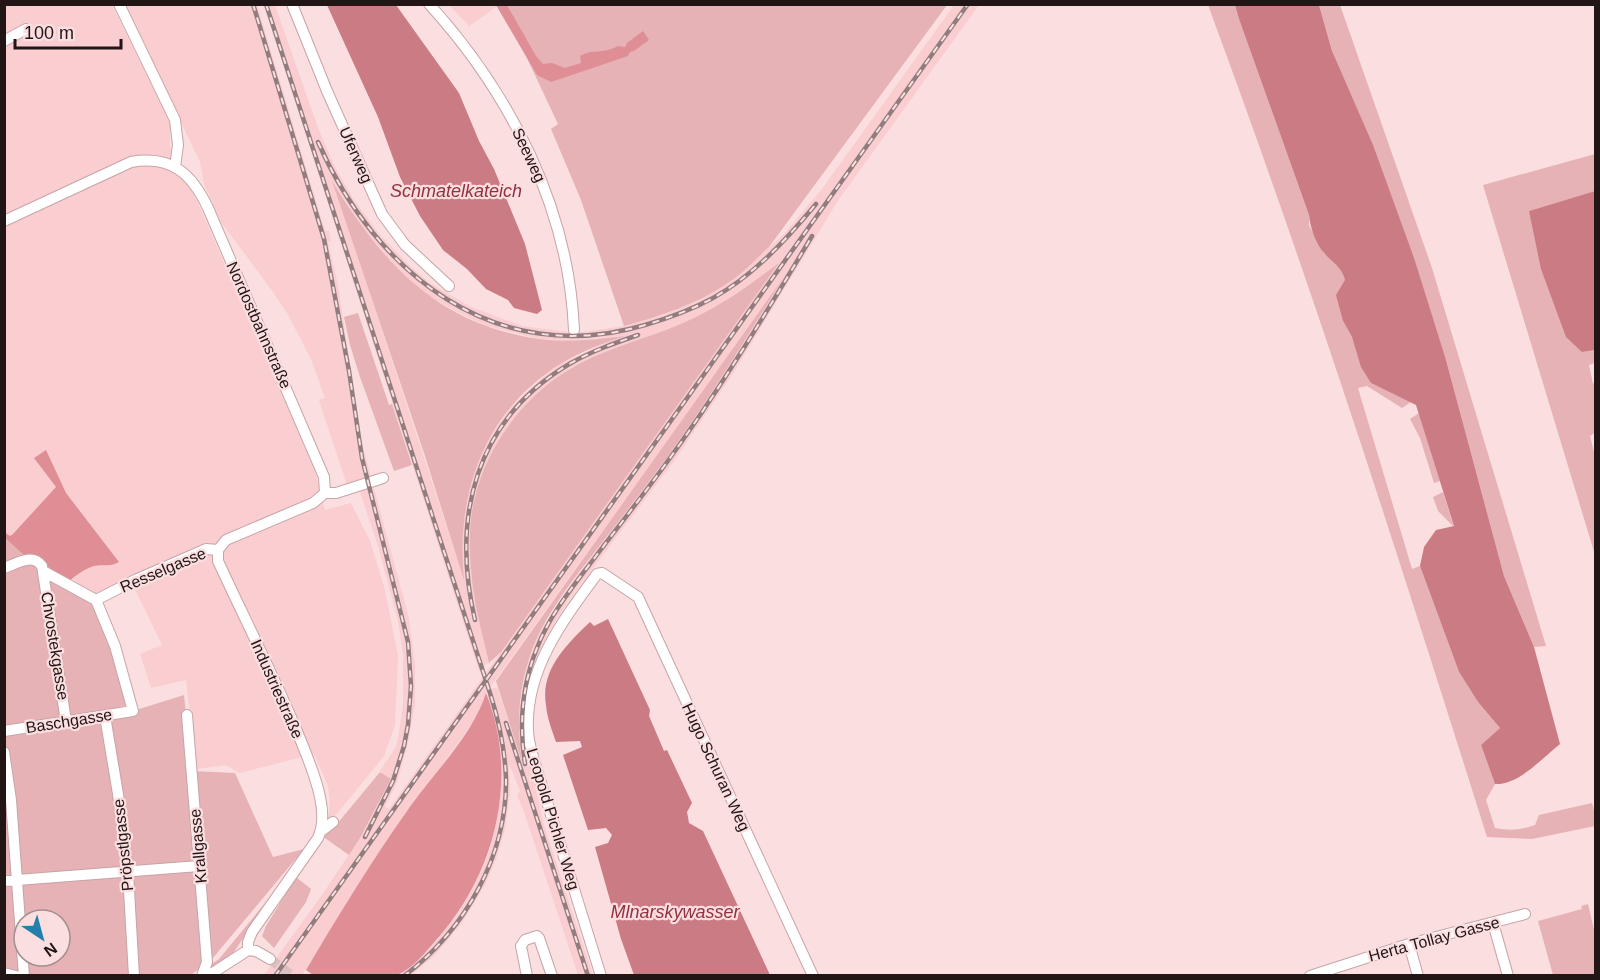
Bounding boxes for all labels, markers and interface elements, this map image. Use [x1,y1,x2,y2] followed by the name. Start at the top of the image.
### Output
[15,12,122,50] scale bar
[24,23,74,43] text: 100 m
[336,124,376,186] street label: Uferweg
[509,125,549,185] street label: Seeweg
[390,181,522,201] water label: Schmatelkateich
[223,259,295,391] street label: Nordostbahnstraße
[118,544,209,596] street label: Resselgasse
[38,591,72,701] street label: Chvostekgasse
[248,637,307,741] street label: Industriestraße
[679,700,753,834] street label: Hugo Schuran Weg
[25,706,113,736] street label: Baschgasse
[523,746,583,892] street label: Leopold Pichler Weg
[110,798,136,892] street label: Pröpstlgasse
[186,808,210,884] street label: Krallgasse
[610,902,741,922] water label: Mlnarskywasser
[12,908,72,968] north arrow
[1367,913,1501,965] street label: Herta Tollay Gasse
[41,939,60,960] text: N

